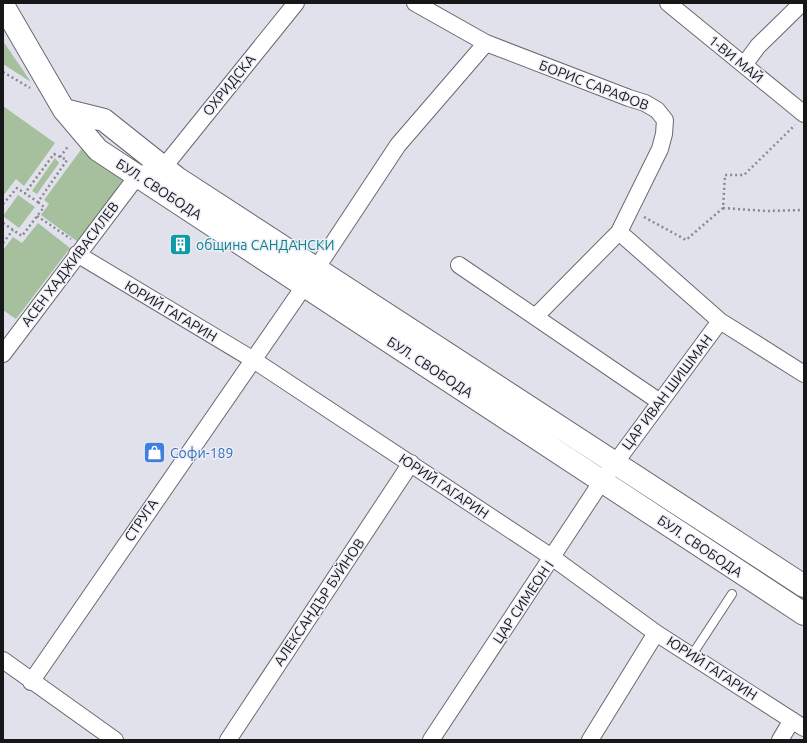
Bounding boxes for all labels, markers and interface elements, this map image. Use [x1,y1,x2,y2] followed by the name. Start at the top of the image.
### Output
[706,31,767,86] street label: 1-ВИ МАЙ
[200,51,258,119] street label: ОХРИДСКА
[537,57,651,113] street label: БОРИС САРАФОВ
[113,155,205,223] street label: БУЛ. СВОБОДА
[18,199,122,329] street label: АСЕН ХАДЖИВАСИЛЕВ
[167,232,193,258] building icon: община САНДАНСКИ
[196,237,334,253] place label: община САНДАНСКИ
[122,276,220,345] street label: ЮРИЙ ГАГАРИН
[618,331,716,453] street label: ЦАР ИВАН ШИШМАН
[384,333,476,401] street label: БУЛ. СВОБОДА
[141,440,167,466] shop icon: Софи-189
[170,445,233,461] place label: Софи-189
[396,449,492,522] street label: ЮРИЙ ГАГАРИН
[121,496,161,544] street label: СТРУГА
[654,512,746,580] street label: БУЛ. СВОБОДА
[270,535,368,669] street label: АЛЕКСАНДЪР БУЙНОВ
[489,557,557,647] street label: ЦАР СИМЕОН I
[664,632,761,703] street label: ЮРИЙ ГАГАРИН

